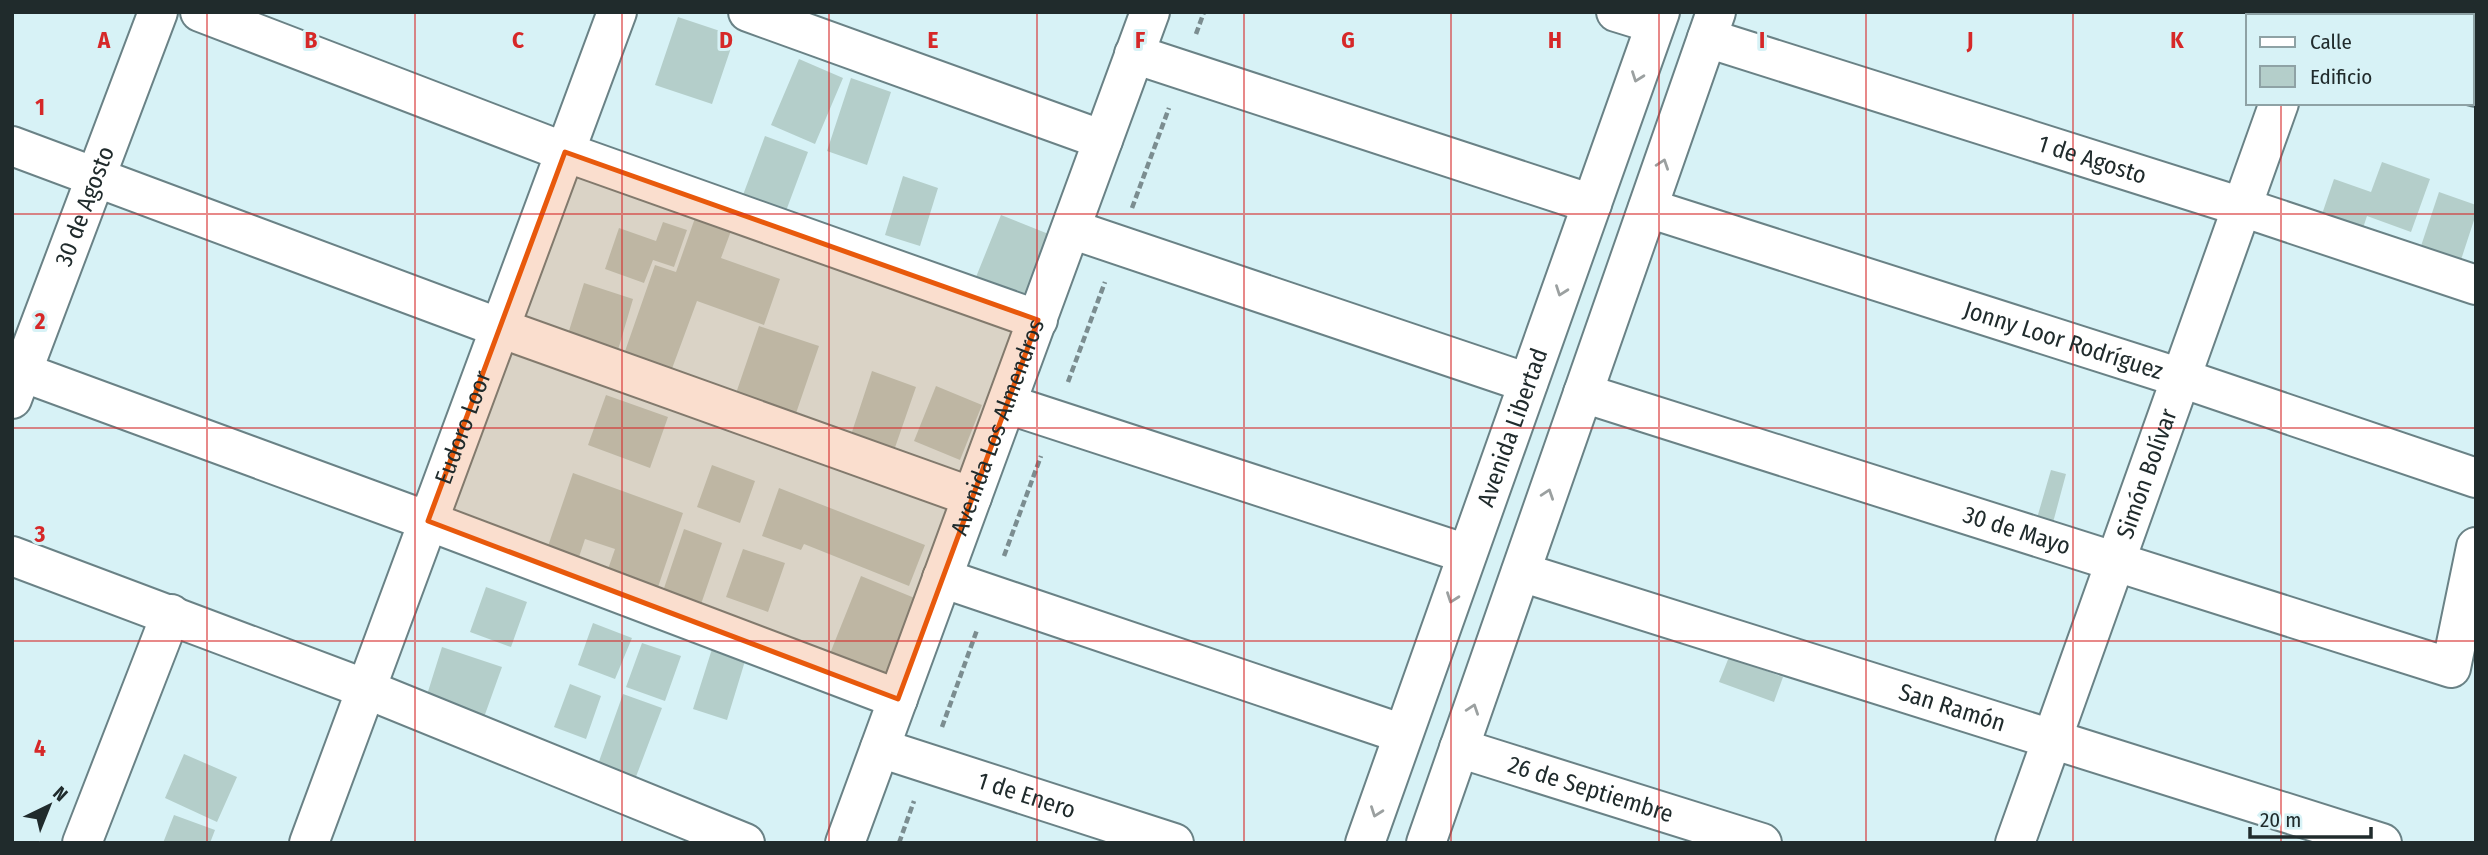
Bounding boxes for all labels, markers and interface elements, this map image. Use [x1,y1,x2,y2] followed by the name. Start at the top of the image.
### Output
[2246,14,2474,105] legend
[97,26,111,54] text: A
[305,26,318,54] text: B
[512,26,524,54] text: C
[719,26,733,54] text: D
[928,26,939,54] text: E
[1135,26,1145,54] text: F
[1341,26,1355,54] text: G
[1548,26,1562,54] text: H
[1759,26,1765,54] text: I
[1966,26,1973,54] text: J
[2170,26,2184,54] text: K
[2310,29,2352,55] text: Calle
[2310,64,2372,90] text: Edificio
[1631,70,1645,82] one-way arrow
[35,93,45,121] text: 1
[2035,129,2150,190] street label: 1 de Agosto
[49,142,120,270] street label: 30 de Agosto
[1655,158,1669,170] one-way arrow
[1555,284,1569,297] one-way arrow
[1960,296,2167,385] street label: Jonny Loor Rodríguez
[34,307,46,335] text: 2
[945,315,1050,539] street label: Avenida Los Almendros
[1472,344,1554,510] street label: Avenida Libertad
[429,367,497,488] street label: Eudoro Loor
[2111,404,2183,543] street label: Simón Bolívar
[1540,488,1554,501] one-way arrow
[1960,500,2074,561] street label: 30 de Mayo
[34,520,46,548] text: 3
[1446,591,1460,603] one-way arrow
[1895,678,2009,738] street label: San Ramón
[1465,703,1479,715] one-way arrow
[34,734,46,762] text: 4
[1505,750,1677,828] street label: 26 de Septiembre
[974,766,1079,824] street label: 1 de Enero
[14,771,84,841] north arrow
[48,782,72,806] text: N
[2250,796,2371,840] scale bar
[1370,806,1384,818] one-way arrow
[2260,807,2301,833] text: 20 m

